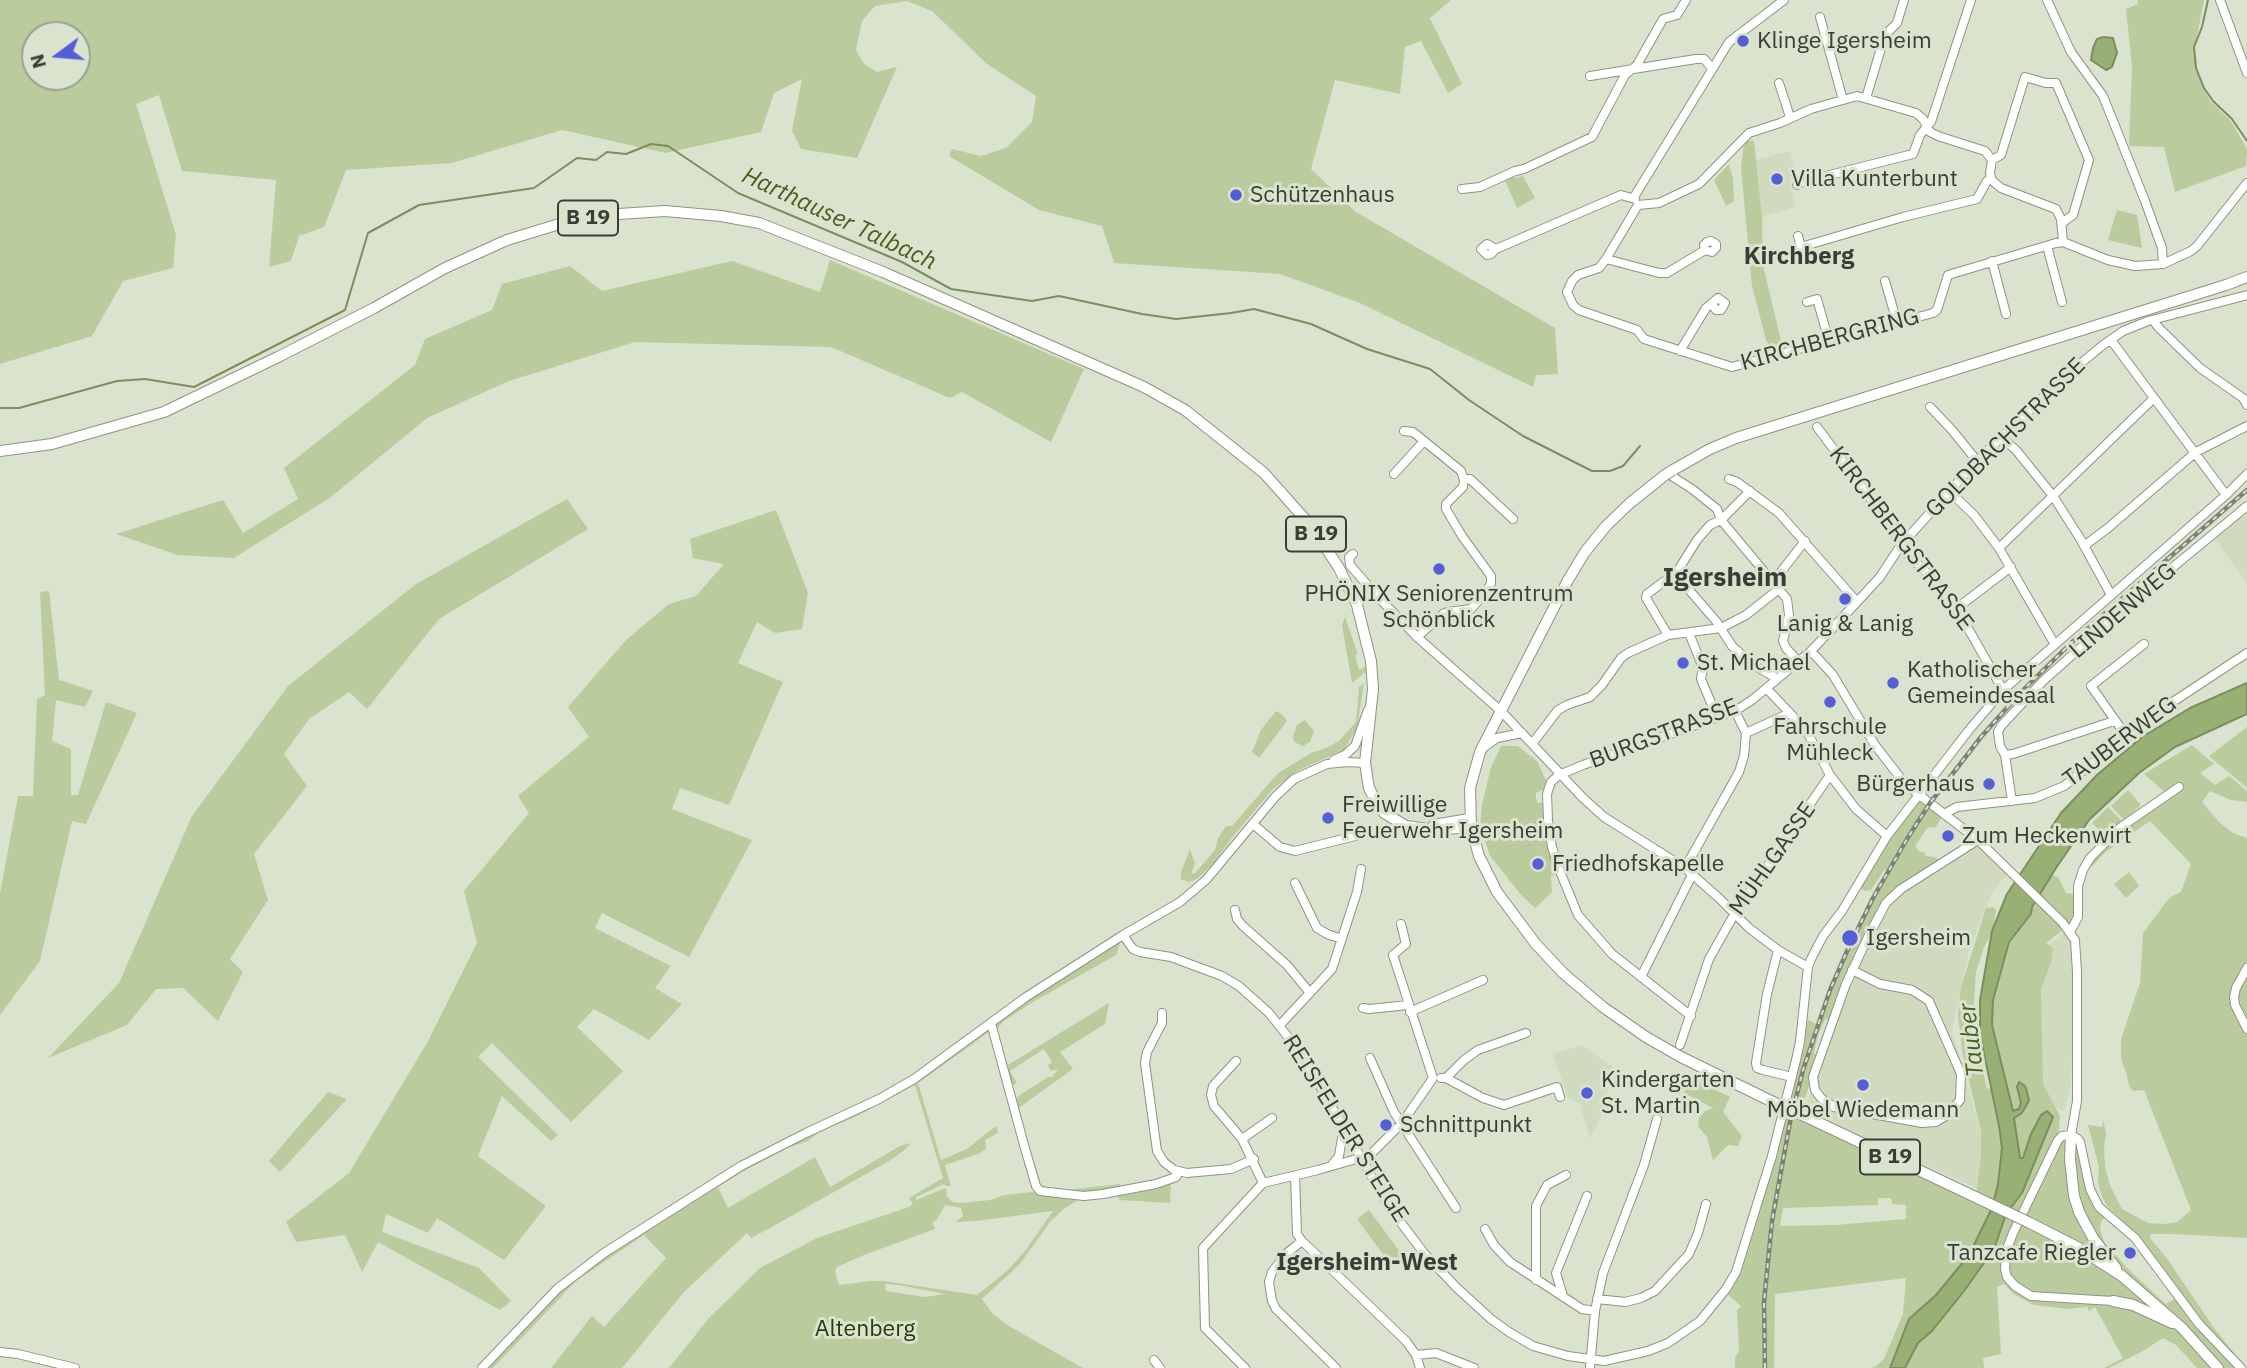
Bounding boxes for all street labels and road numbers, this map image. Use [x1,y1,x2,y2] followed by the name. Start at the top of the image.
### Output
[558,200,618,235] road number: B 19
[1738,303,1922,377] street label: KIRCHBERGRING
[1920,352,2092,524] street label: GOLDBACHSTRASSE
[1823,442,1979,636] street label: KIRCHBERGSTRASSE
[1286,516,1346,552] road number: B 19
[2064,557,2182,665] street label: LINDENWEG
[2058,690,2182,794] street label: TAUBERWEG
[1586,693,1742,775] street label: BURGSTRASSE
[1724,797,1822,921] street label: MÜHLGASSE
[1276,1030,1414,1228] street label: REISFELDER STEIGE
[1860,1140,1920,1174] road number: B 19

